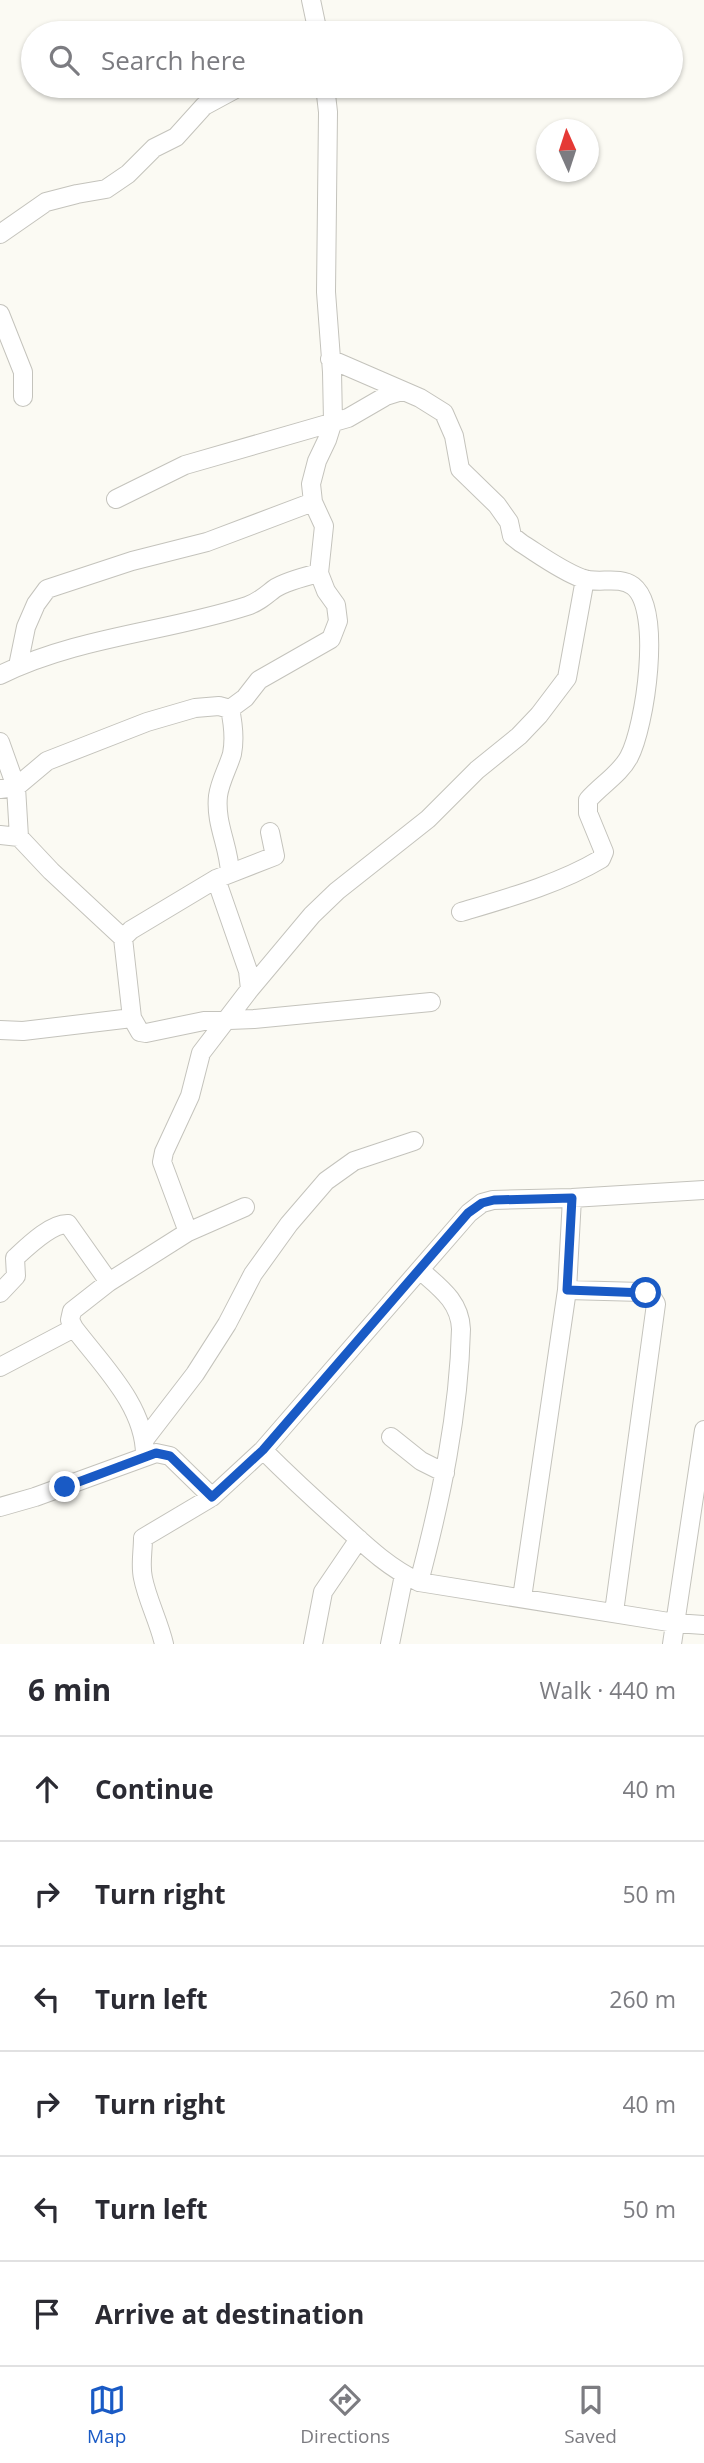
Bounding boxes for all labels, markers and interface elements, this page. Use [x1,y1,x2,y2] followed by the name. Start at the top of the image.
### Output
[21,21,683,98] search box
[45,41,83,79] icon: search
[101,42,246,78] text: Search here
[536,119,599,182] north arrow
[630,1277,661,1308] route start
[49,1471,80,1502] route end
[28,1669,111,1710] text: 6 min
[539,1674,676,1706] text: Walk · 440 m
[28,1770,66,1808] icon: ahead
[95,1771,214,1807] text: Continue
[622,1773,676,1805] text: 40 m
[28,1875,66,1913] icon: right
[95,1876,226,1912] text: Turn right
[622,1878,676,1910] text: 50 m
[28,1980,66,2018] icon: left
[95,1981,207,2017] text: Turn left
[609,1983,676,2015] text: 260 m
[28,2085,66,2123] icon: right
[95,2086,226,2122] text: Turn right
[622,2088,676,2120] text: 40 m
[28,2190,66,2228] icon: left
[95,2191,207,2227] text: Turn left
[622,2193,676,2225] text: 50 m
[28,2295,66,2333] icon: arrive
[95,2296,364,2332] text: Arrive at destination
[87,2381,126,2449] tab: Map
[300,2381,390,2449] tab: Directions
[564,2381,617,2449] tab: Saved

